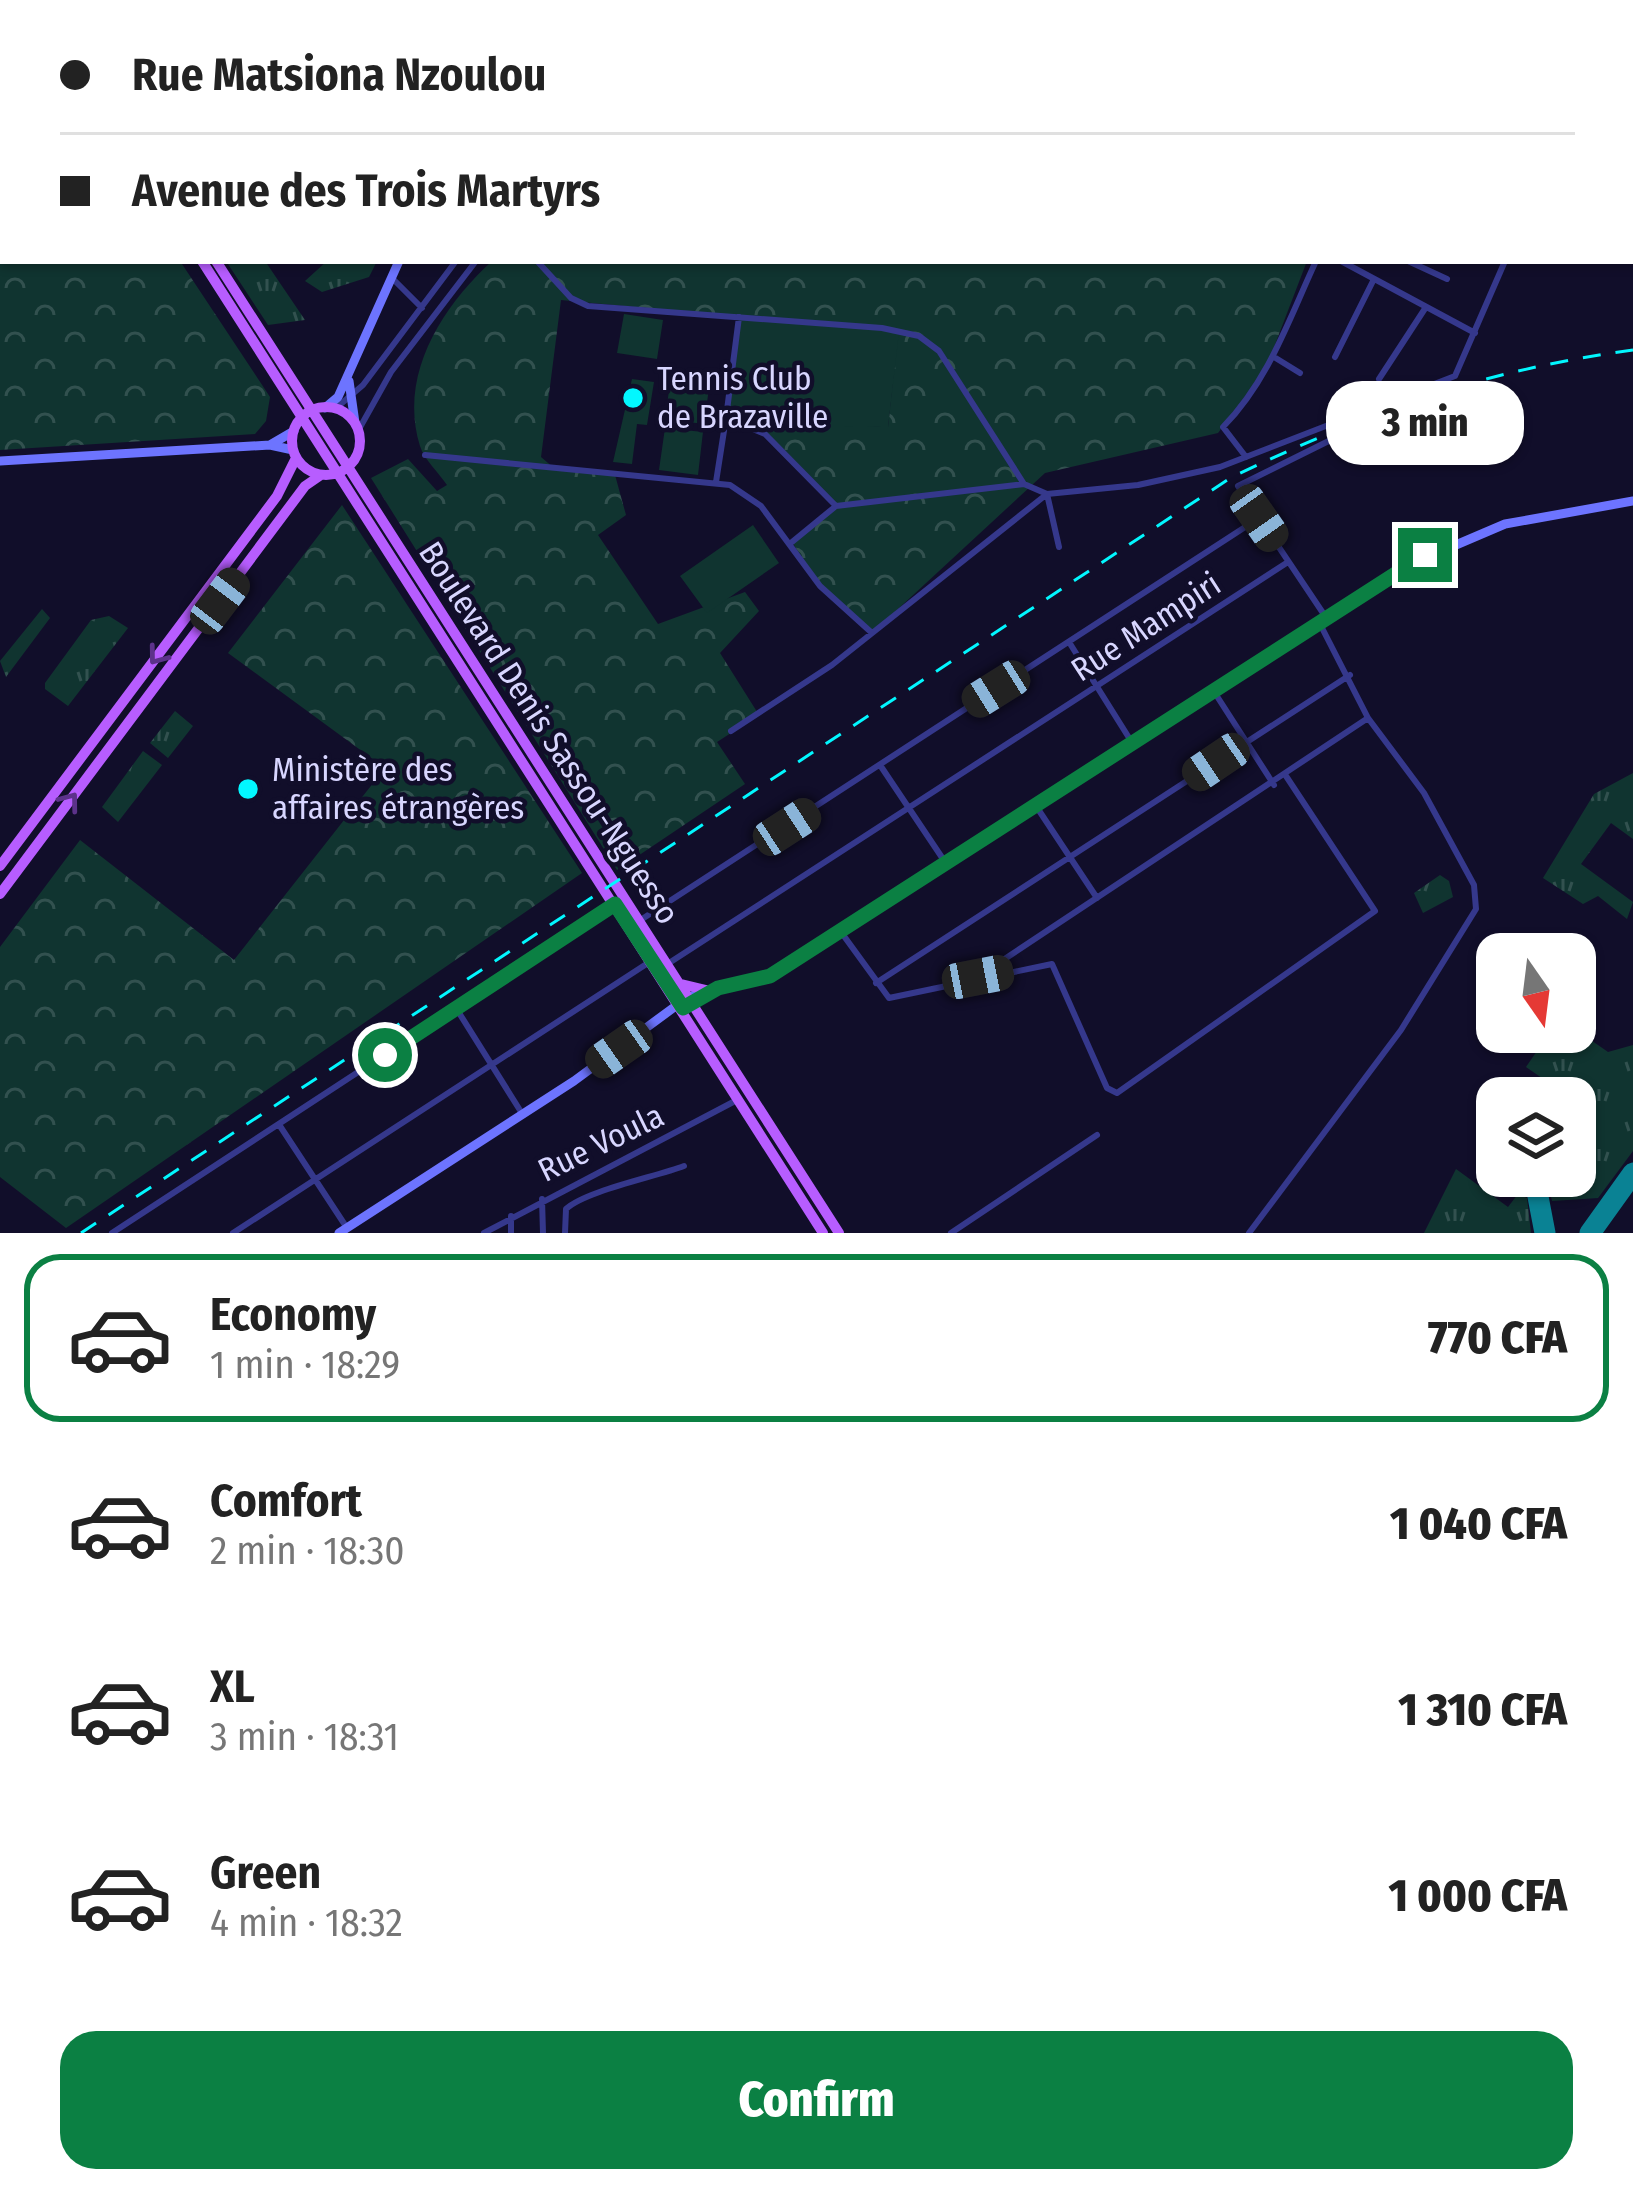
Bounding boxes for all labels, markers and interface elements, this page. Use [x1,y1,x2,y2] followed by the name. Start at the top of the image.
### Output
[132,48,546,102] text: Rue Matsiona Nzoulou
[132,164,600,218] text: Avenue des Trois Martyrs
[657,359,828,437] place label: Tennis Club de Brazaville
[1326,381,1524,465] callout: 3 min
[620,385,646,411] marker: Tennis Club de Brazaville
[1382,400,1468,446] text: 3 min
[1224,478,1294,558] car
[1398,528,1452,582] route end
[410,534,688,932] street label: Boulevard Denis Sassou-Nguesso
[184,561,256,641] car
[1064,564,1228,690] street label: Rue Mampiri
[149,643,171,664] one-way arrow
[956,655,1036,723] car
[1176,727,1256,797] car
[272,750,524,828] place label: Ministère des affaires étrangères
[235,776,261,802] marker: Ministère des affaires étrangères
[747,792,827,862] car
[56,793,78,814] one-way arrow
[1476,933,1596,1053] north arrow
[1476,933,1596,1197] map controls
[939,952,1017,1002] car
[579,1014,659,1084] car
[358,1028,412,1082] route start
[1476,1077,1596,1197] button: layers
[532,1096,670,1190] street label: Rue Voula
[66,1284,174,1392] icon: car
[210,1288,376,1342] text: Economy
[1428,1311,1567,1365] text: 770 CFA
[210,1342,400,1388] text: 1 min · 18:29
[66,1470,174,1578] icon: car
[210,1474,362,1528] text: Comfort
[1390,1497,1567,1551] text: 1 040 CFA
[210,1528,405,1574] text: 2 min · 18:30
[66,1656,174,1764] icon: car
[210,1660,255,1714] text: XL
[1398,1683,1567,1737] text: 1 310 CFA
[210,1714,399,1760] text: 3 min · 18:31
[66,1842,174,1950] icon: car
[210,1846,321,1900] text: Green
[1389,1869,1567,1923] text: 1 000 CFA
[210,1900,403,1946] text: 4 min · 18:32
[60,2031,1573,2169] button: Confirm

